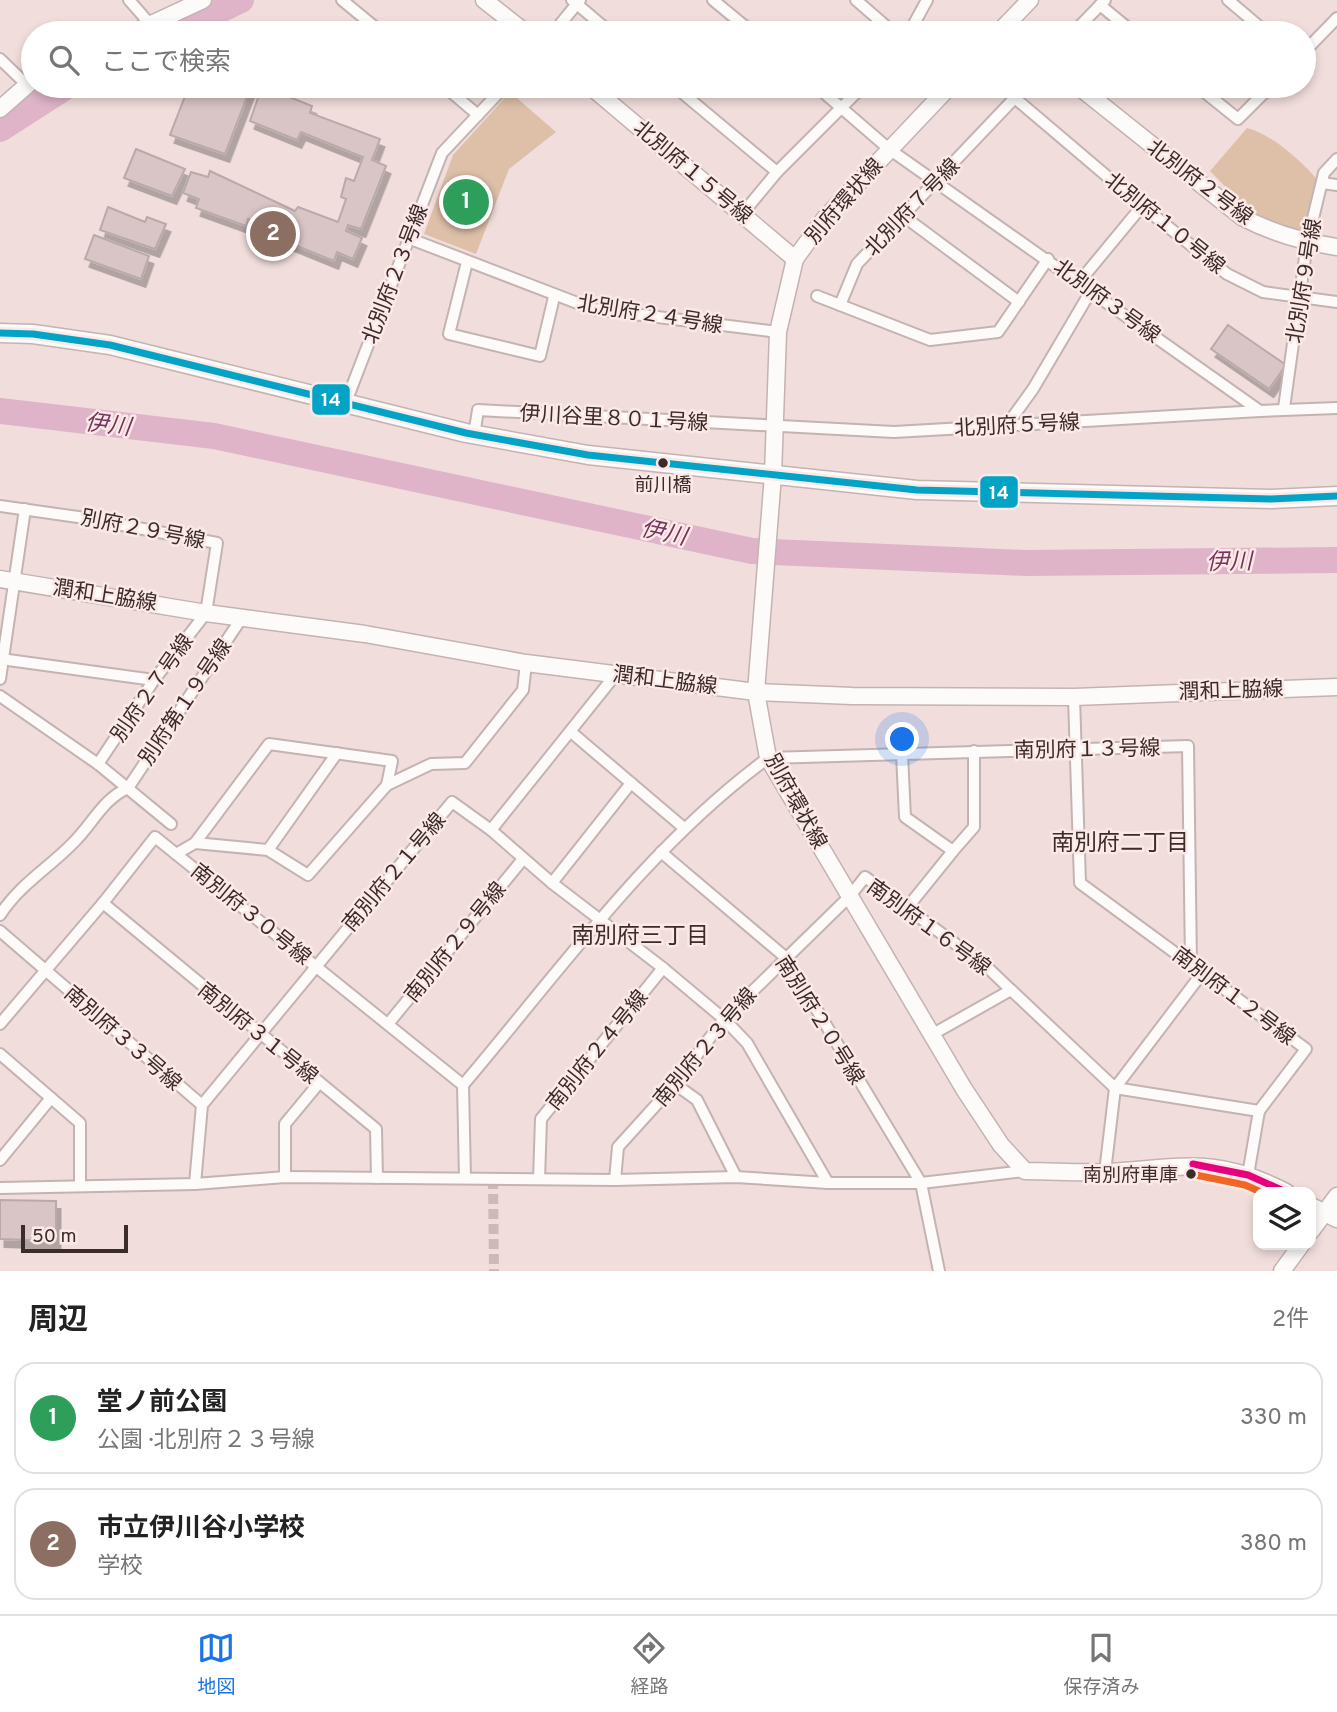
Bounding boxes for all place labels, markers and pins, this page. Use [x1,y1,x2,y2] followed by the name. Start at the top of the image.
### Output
[443,176,489,228] pin: 1
[250,208,296,260] pin: 2
[656,456,670,470] marker: 前川橋
[634,474,692,498] place label: 前川橋
[1083,1164,1178,1188] place label: 南別府車庫
[1184,1167,1198,1181] marker: 南別府車庫

